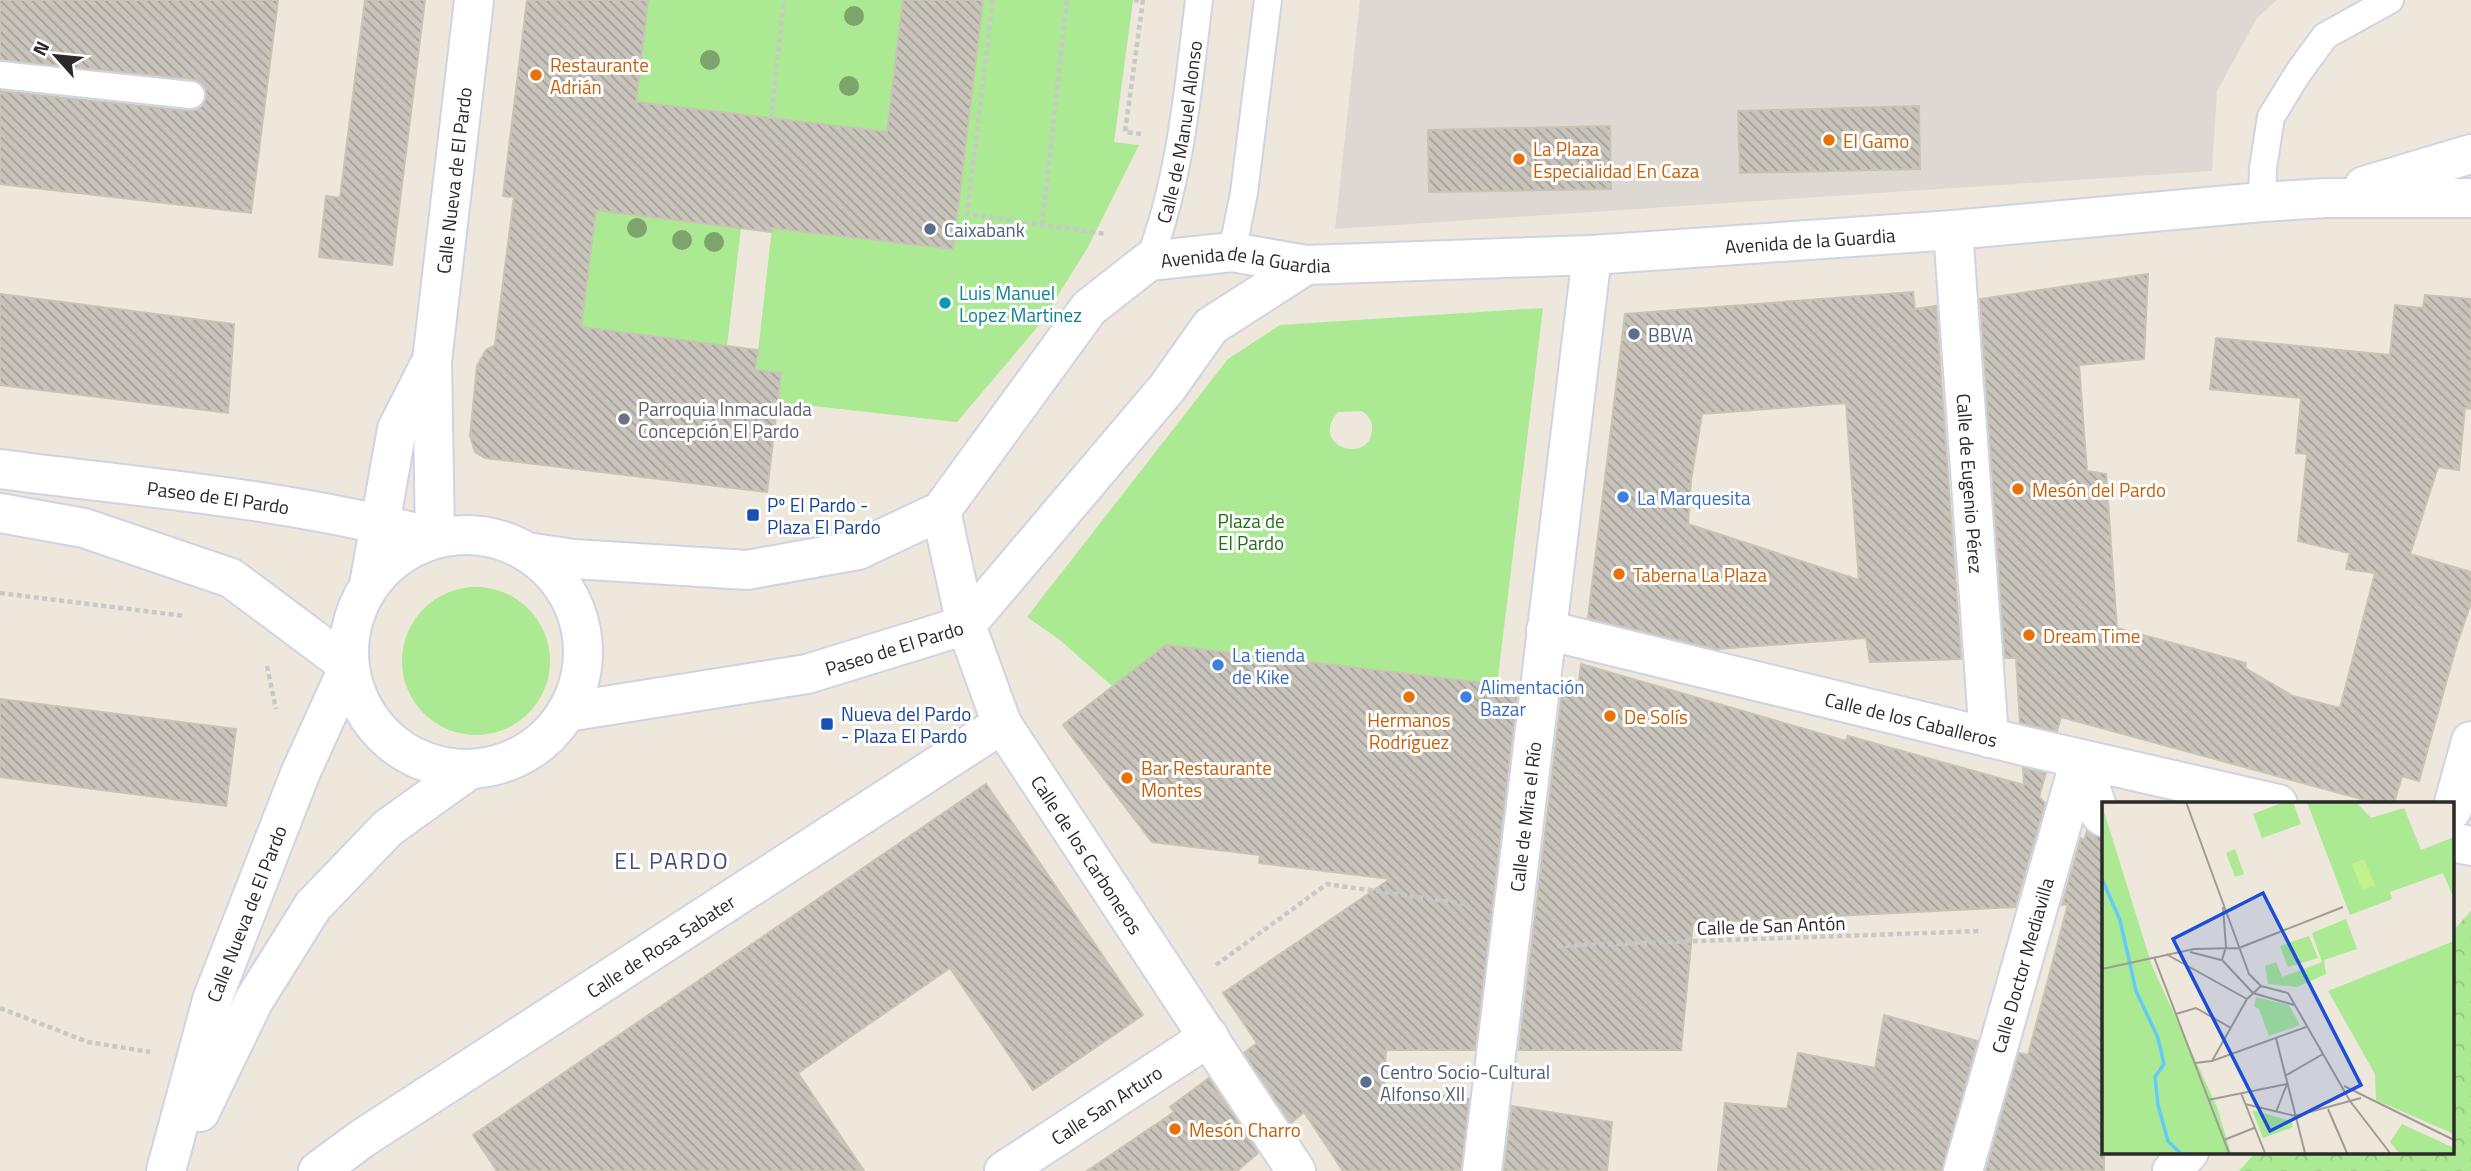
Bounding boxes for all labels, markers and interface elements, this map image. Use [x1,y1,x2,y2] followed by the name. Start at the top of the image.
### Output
[21,21,91,91] north arrow
[24,36,56,61] text: N
[1148,39,1209,227] street label: Calle de Manuel Alonso
[550,50,649,101] place label: Restaurante Adrián
[528,67,544,83] marker: Restaurante Adrián
[428,85,478,275] street label: Calle Nueva de El Pardo
[1843,126,1909,155] place label: El Gamo
[1821,132,1837,148] marker: El Gamo
[1533,134,1700,185] place label: La Plaza Especialidad En Caza
[1511,151,1527,167] marker: La Plaza Especialidad En Caza
[944,215,1025,244] place label: Caixabank
[1724,219,1897,260] street label: Avenida de la Guardia
[922,221,938,237] marker: Caixabank
[1159,237,1331,279] street label: Avenida de la Guardia
[959,278,1082,329] place label: Luis Manuel Lopez Martinez
[937,295,953,311] marker: Luis Manuel Lopez Martinez
[1648,320,1693,349] place label: BBVA
[1626,326,1642,342] marker: BBVA
[1950,392,1992,574] street label: Calle de Eugenio Pérez
[638,394,812,445] place label: Parroquia Inmaculada Concepción El Pardo
[616,411,632,427] marker: Parroquia Inmaculada Concepción El Pardo
[145,472,292,521] street label: Paseo de El Pardo
[2032,475,2166,504] place label: Mesón del Pardo
[2010,481,2026,497] marker: Mesón del Pardo
[1637,483,1751,512] place label: La Marquesita
[1615,489,1631,505] marker: La Marquesita
[767,490,881,541] place label: Pº El Pardo - Plaza El Pardo
[1217,506,1285,557] park label: Plaza de El Pardo
[745,507,761,523] marker: Pº El Pardo - Plaza El Pardo
[1633,560,1768,589] place label: Taberna La Plaza
[1611,566,1627,582] marker: Taberna La Plaza
[821,612,967,682] street label: Paseo de El Pardo
[2043,621,2140,650] place label: Dream Time
[2021,627,2037,643] marker: Dream Time
[1232,640,1305,691] place label: La tienda de Kike
[1210,657,1226,673] marker: La tienda de Kike
[1480,672,1584,723] place label: Alimentación Bazar
[1822,684,2001,754] street label: Calle de los Caballeros
[1401,689,1417,705] marker: Hermanos Rodríguez
[1458,689,1474,705] marker: Alimentación Bazar
[841,699,971,750] place label: Nueva del Pardo - Plaza El Pardo
[1624,702,1688,731] place label: De Solís
[1367,705,1451,756] place label: Hermanos Rodríguez
[1602,708,1618,724] marker: De Solís
[819,716,835,732] marker: Nueva del Pardo - Plaza El Pardo
[1501,740,1548,893] street label: Calle de Mira el Río
[1141,753,1272,804] place label: Bar Restaurante Montes
[1025,769,1151,940] street label: Calle de los Carboneros
[1119,770,1135,786] marker: Bar Restaurante Montes
[2102,802,2454,1154] inset map
[198,821,293,1006] street label: Calle Nueva de El Pardo
[614,843,730,878] district label: EL PARDO
[1983,874,2060,1056] street label: Calle Doctor Mediavilla
[580,886,741,1005] street label: Calle de Rosa Sabater
[1696,908,1846,942] street label: Calle de San Antón
[1045,1057,1168,1151] street label: Calle San Arturo
[1380,1057,1550,1108] place label: Centro Socio-Cultural Alfonso XII
[1358,1074,1374,1090] marker: Centro Socio-Cultural Alfonso XII
[1189,1115,1301,1144] place label: Mesón Charro
[1167,1121,1183,1137] marker: Mesón Charro

